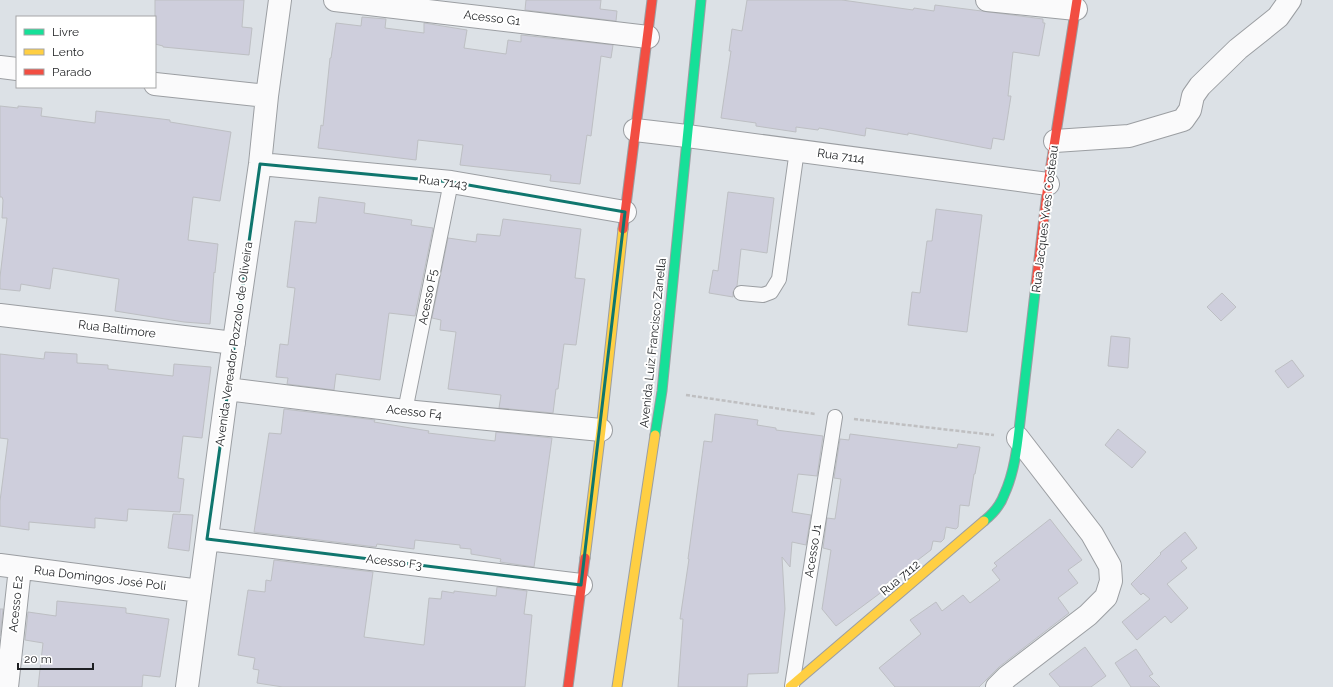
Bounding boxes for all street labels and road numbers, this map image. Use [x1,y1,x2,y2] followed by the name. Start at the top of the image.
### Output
[463,8,521,28] street label: Acesso G1
[1029,145,1061,293] street label: Rua Jacques Yves Costeau
[816,146,866,166] street label: Rua 7114
[418,172,468,192] street label: Rua 7143
[213,241,255,447] street label: Avenida Vereador Pozzolo de Oliveira
[637,257,669,429] street label: Avenida Luiz Francisco Zanella
[416,267,440,326] street label: Acesso F5
[77,317,157,341] street label: Rua Baltimore
[385,402,443,422] street label: Acesso F4
[802,523,824,579] street label: Acesso J1
[365,552,423,572] street label: Acesso F3
[877,557,923,599] street label: Rua 7112
[33,563,167,593] street label: Rua Domingos José Poli
[6,575,26,633] street label: Acesso E2

